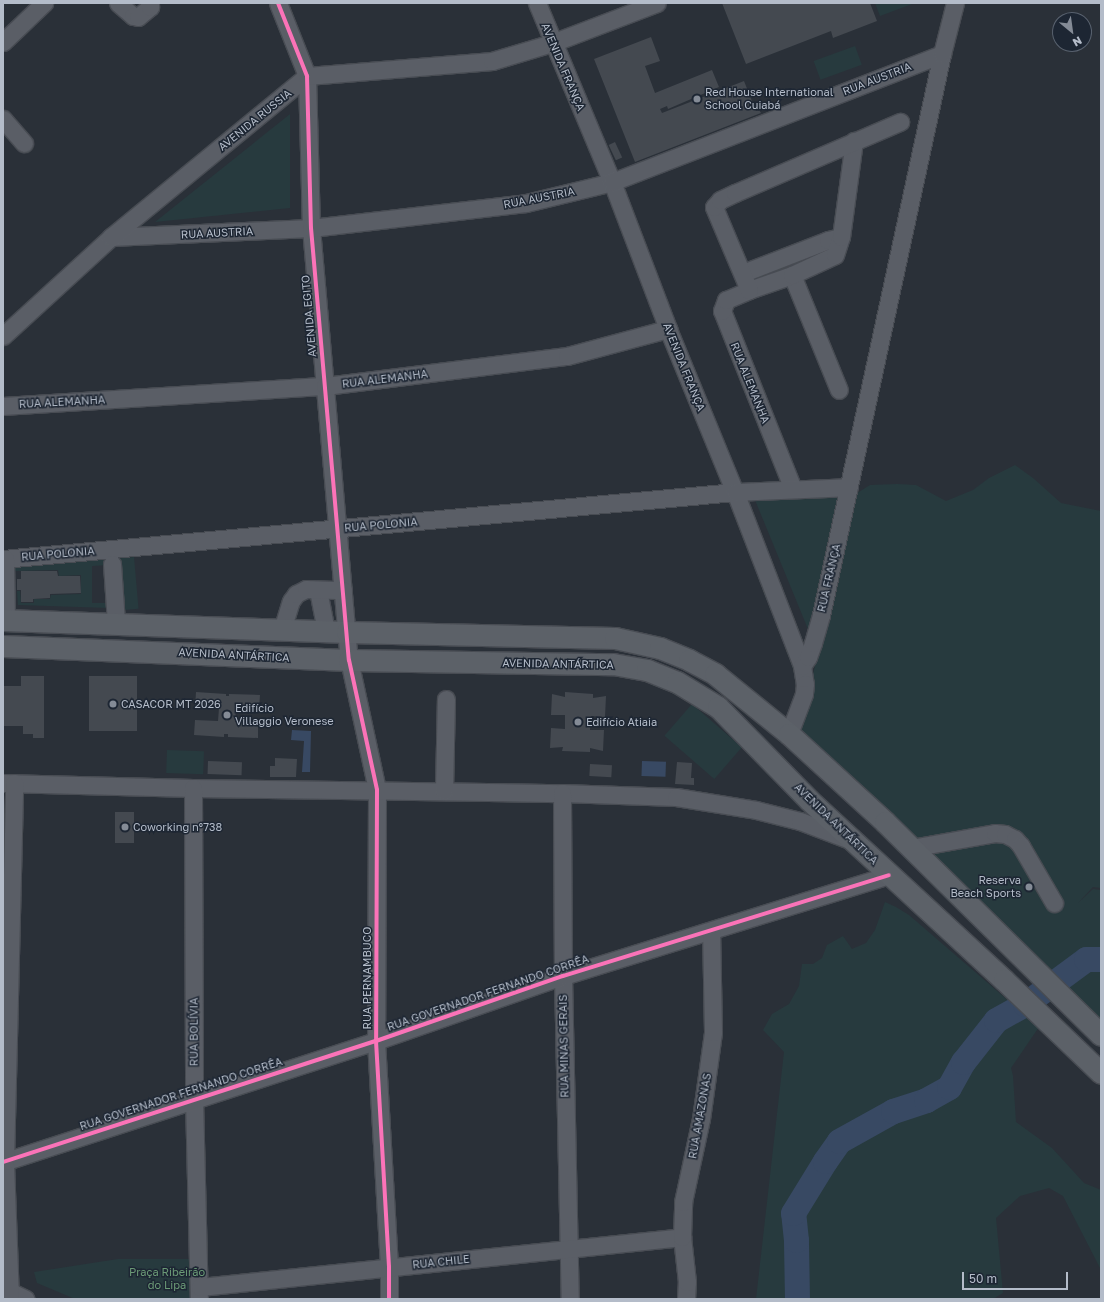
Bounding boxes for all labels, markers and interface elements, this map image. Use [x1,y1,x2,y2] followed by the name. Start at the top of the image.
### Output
[1052,12,1092,52] north arrow
[539,21,587,113] street label: AVENIDA FRANÇA
[1071,34,1084,50] text: N
[841,60,913,98] street label: RUA AUSTRIA
[216,86,294,154] street label: AVENIDA RUSSIA
[705,86,833,112] place label: Red House International School Cuiabá
[692,94,702,104] marker: Red House International School Cuiabá
[502,185,576,211] street label: RUA AUSTRIA
[181,225,253,241] street label: RUA AUSTRIA
[299,274,319,358] street label: AVENIDA EGITO
[660,321,708,413] street label: AVENIDA FRANÇA
[728,340,772,426] street label: RUA ALEMANHA
[341,367,429,391] street label: RUA ALEMANHA
[18,393,106,411] street label: RUA ALEMANHA
[344,515,418,535] street label: RUA POLONIA
[815,543,843,613] street label: RUA FRANÇA
[21,544,95,564] street label: RUA POLONIA
[178,645,290,665] street label: AVENIDA ANTÁRTICA
[502,656,614,672] street label: AVENIDA ANTÁRTICA
[121,697,221,711] place label: CASACOR MT 2026
[108,699,118,709] marker: CASACOR MT 2026
[235,702,334,728] place label: Edifício Villaggio Veronese
[222,710,232,720] marker: Edifício Villaggio Veronese
[586,715,657,729] place label: Edifício Atiaia
[573,717,583,727] marker: Edifício Atiaia
[791,781,881,867] street label: AVENIDA ANTÁRTICA
[133,820,222,834] place label: Coworking n°738
[120,822,130,832] marker: Coworking n°738
[950,874,1021,900] place label: Reserva Beach Sports
[1024,882,1034,892] marker: Reserva Beach Sports
[360,927,374,1029] street label: RUA PERNAMBUCO
[385,952,591,1034] street label: RUA GOVERNADOR FERNANDO CORRÊA
[556,994,572,1098] street label: RUA MINAS GERAIS
[187,998,201,1066] street label: RUA BOLÍVIA
[78,1055,284,1133] street label: RUA GOVERNADOR FERNANDO CORRÊA
[686,1072,714,1160] street label: RUA AMAZONAS
[412,1252,470,1272] street label: RUA CHILE
[964,1264,1070,1290] scale bar
[129,1266,205,1292] park label: Praça Ribeirão do Lipa
[969,1271,997,1286] text: 50 m

